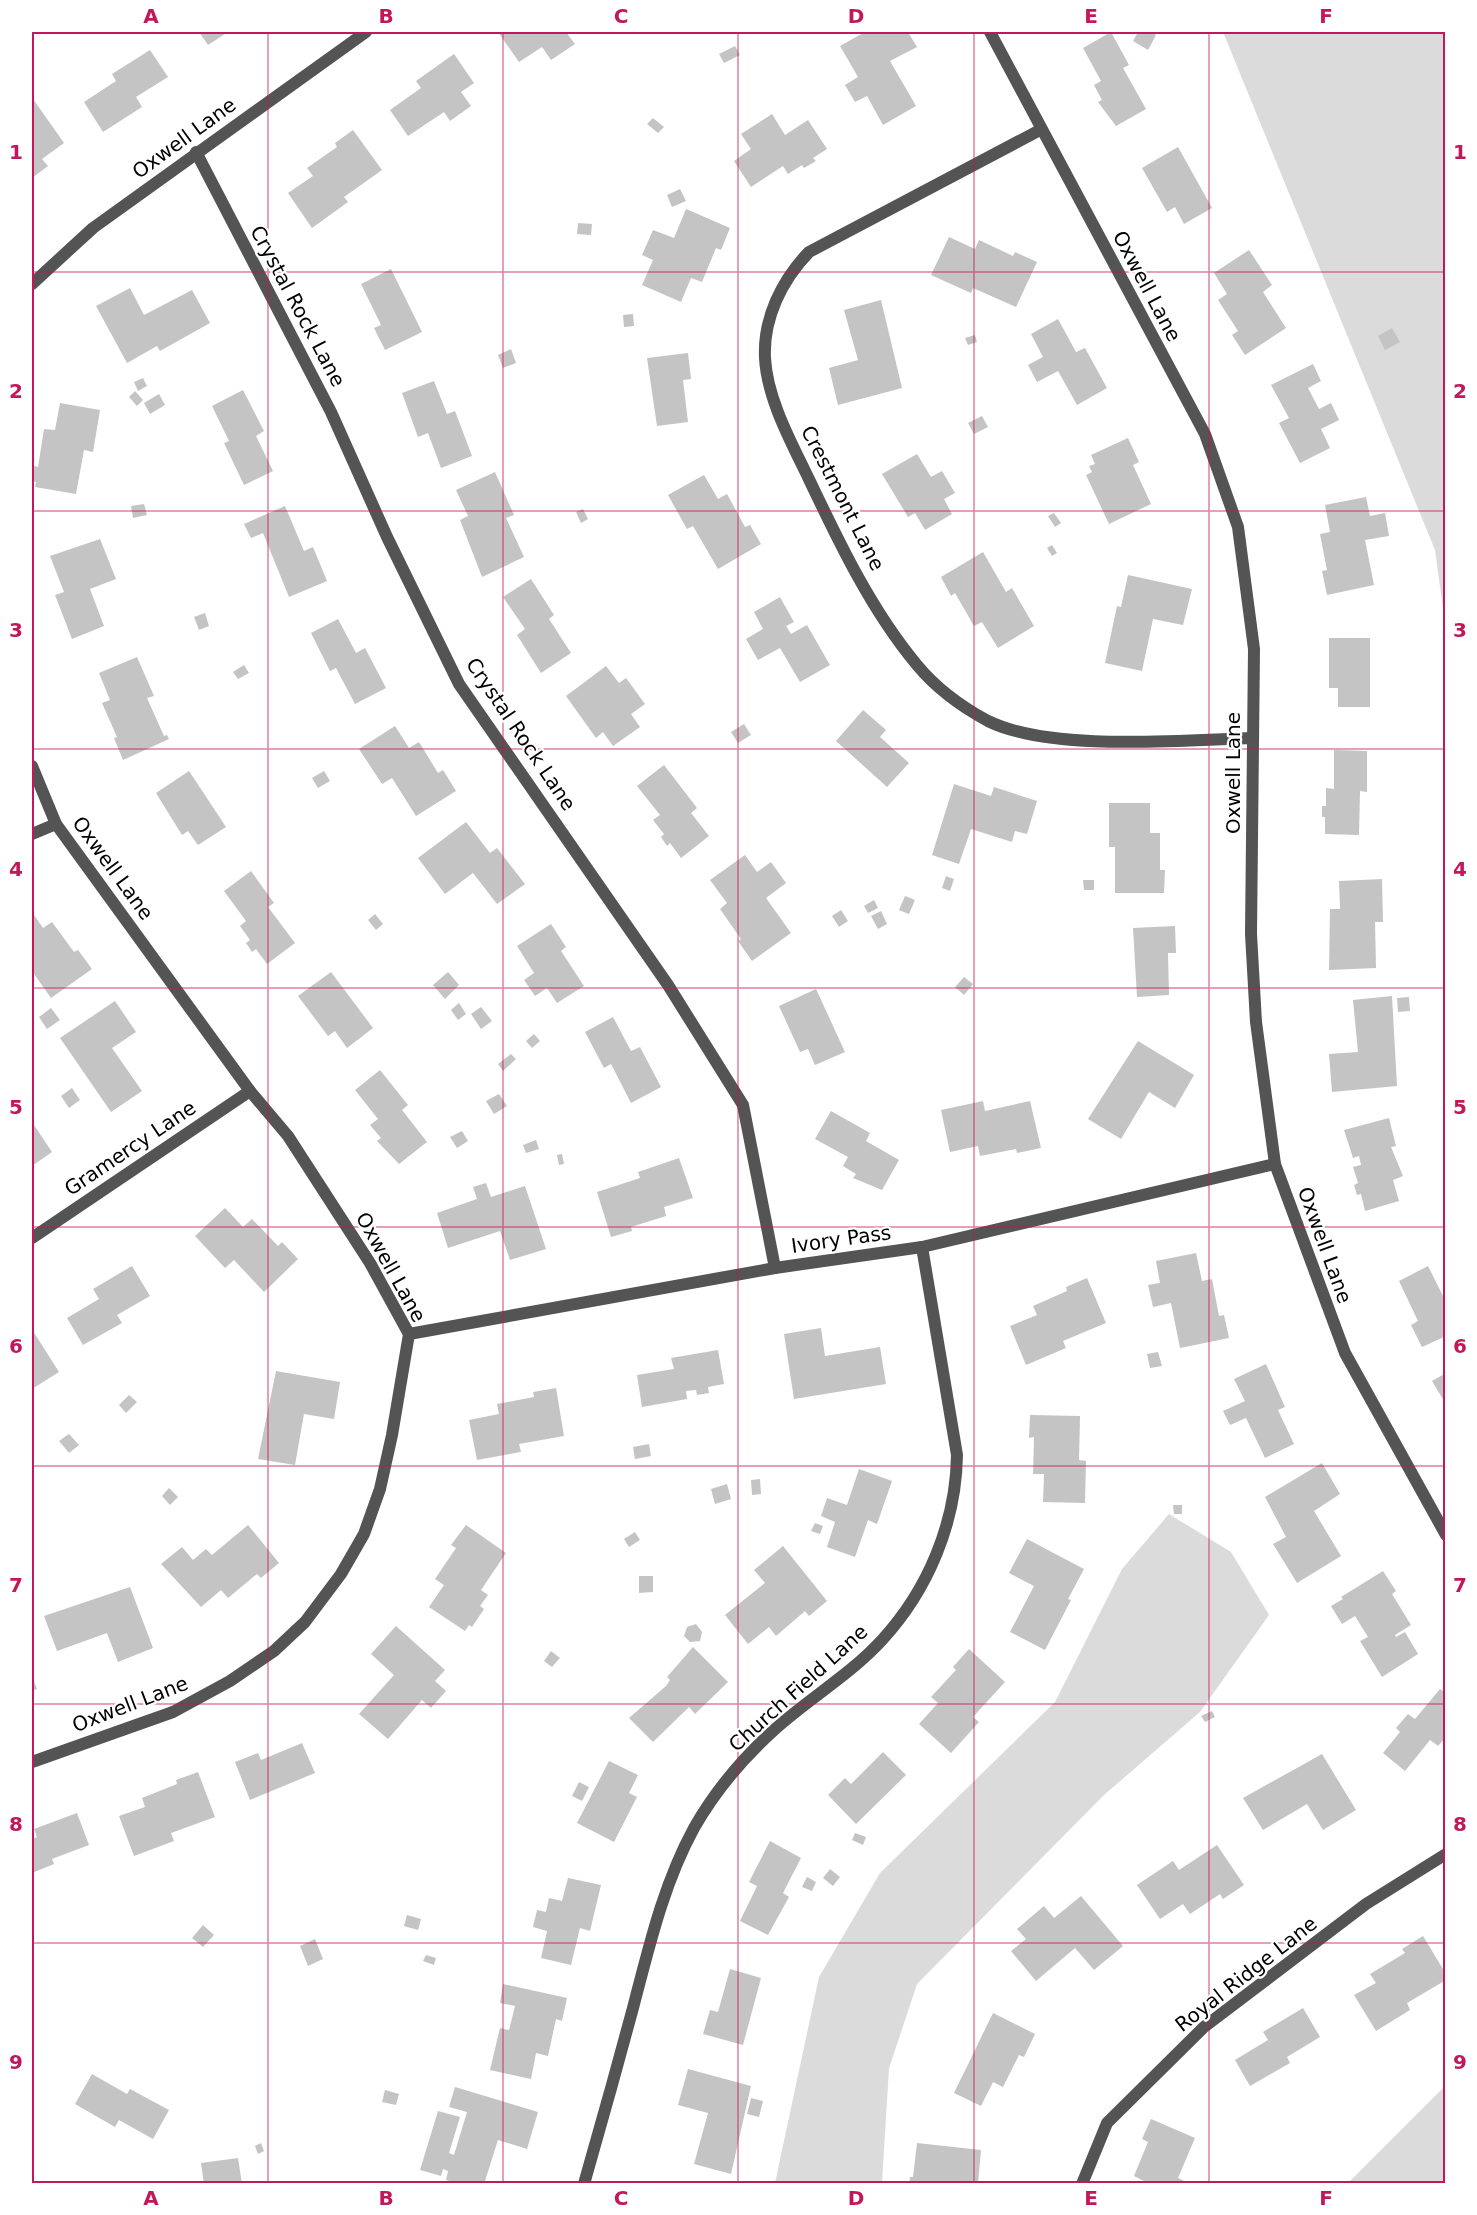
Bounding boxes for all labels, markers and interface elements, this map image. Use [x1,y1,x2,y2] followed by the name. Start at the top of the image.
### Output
[143,4,159,28] text: A
[378,4,394,28] text: B
[614,4,628,28] text: C
[848,4,864,28] text: D
[1084,4,1098,28] text: E
[1319,4,1333,28] text: F
[128,92,240,184] street label: Oxwell Lane
[9,140,23,164] text: 1
[1453,140,1467,164] text: 1
[245,221,351,391] street label: Crystal Rock Lane
[1108,226,1186,346] street label: Oxwell Lane
[9,379,23,403] text: 2
[1453,379,1467,403] text: 2
[796,422,890,574] street label: Crestmont Lane
[9,618,23,642] text: 3
[1453,618,1467,642] text: 3
[461,653,581,815] street label: Crystal Rock Lane
[1221,712,1245,834] street label: Oxwell Lane
[67,812,159,924] street label: Oxwell Lane
[9,857,23,881] text: 4
[1453,857,1467,881] text: 4
[9,1095,23,1119] text: 5
[60,1095,200,1201] street label: Gramercy Lane
[1453,1095,1467,1119] text: 5
[1293,1184,1357,1306] street label: Oxwell Lane
[351,1208,431,1326] street label: Oxwell Lane
[789,1220,893,1258] street label: Ivory Pass
[9,1334,23,1358] text: 6
[1453,1334,1467,1358] text: 6
[9,1573,23,1597] text: 7
[1453,1573,1467,1597] text: 7
[724,1620,872,1756] street label: Church Field Lane
[69,1671,191,1737] street label: Oxwell Lane
[9,1812,23,1836] text: 8
[1453,1812,1467,1836] text: 8
[1170,1911,1322,2037] street label: Royal Ridge Lane
[9,2050,23,2074] text: 9
[1453,2050,1467,2074] text: 9
[143,2186,159,2210] text: A
[378,2186,394,2210] text: B
[614,2186,628,2210] text: C
[848,2186,864,2210] text: D
[1084,2186,1098,2210] text: E
[1319,2186,1333,2210] text: F

